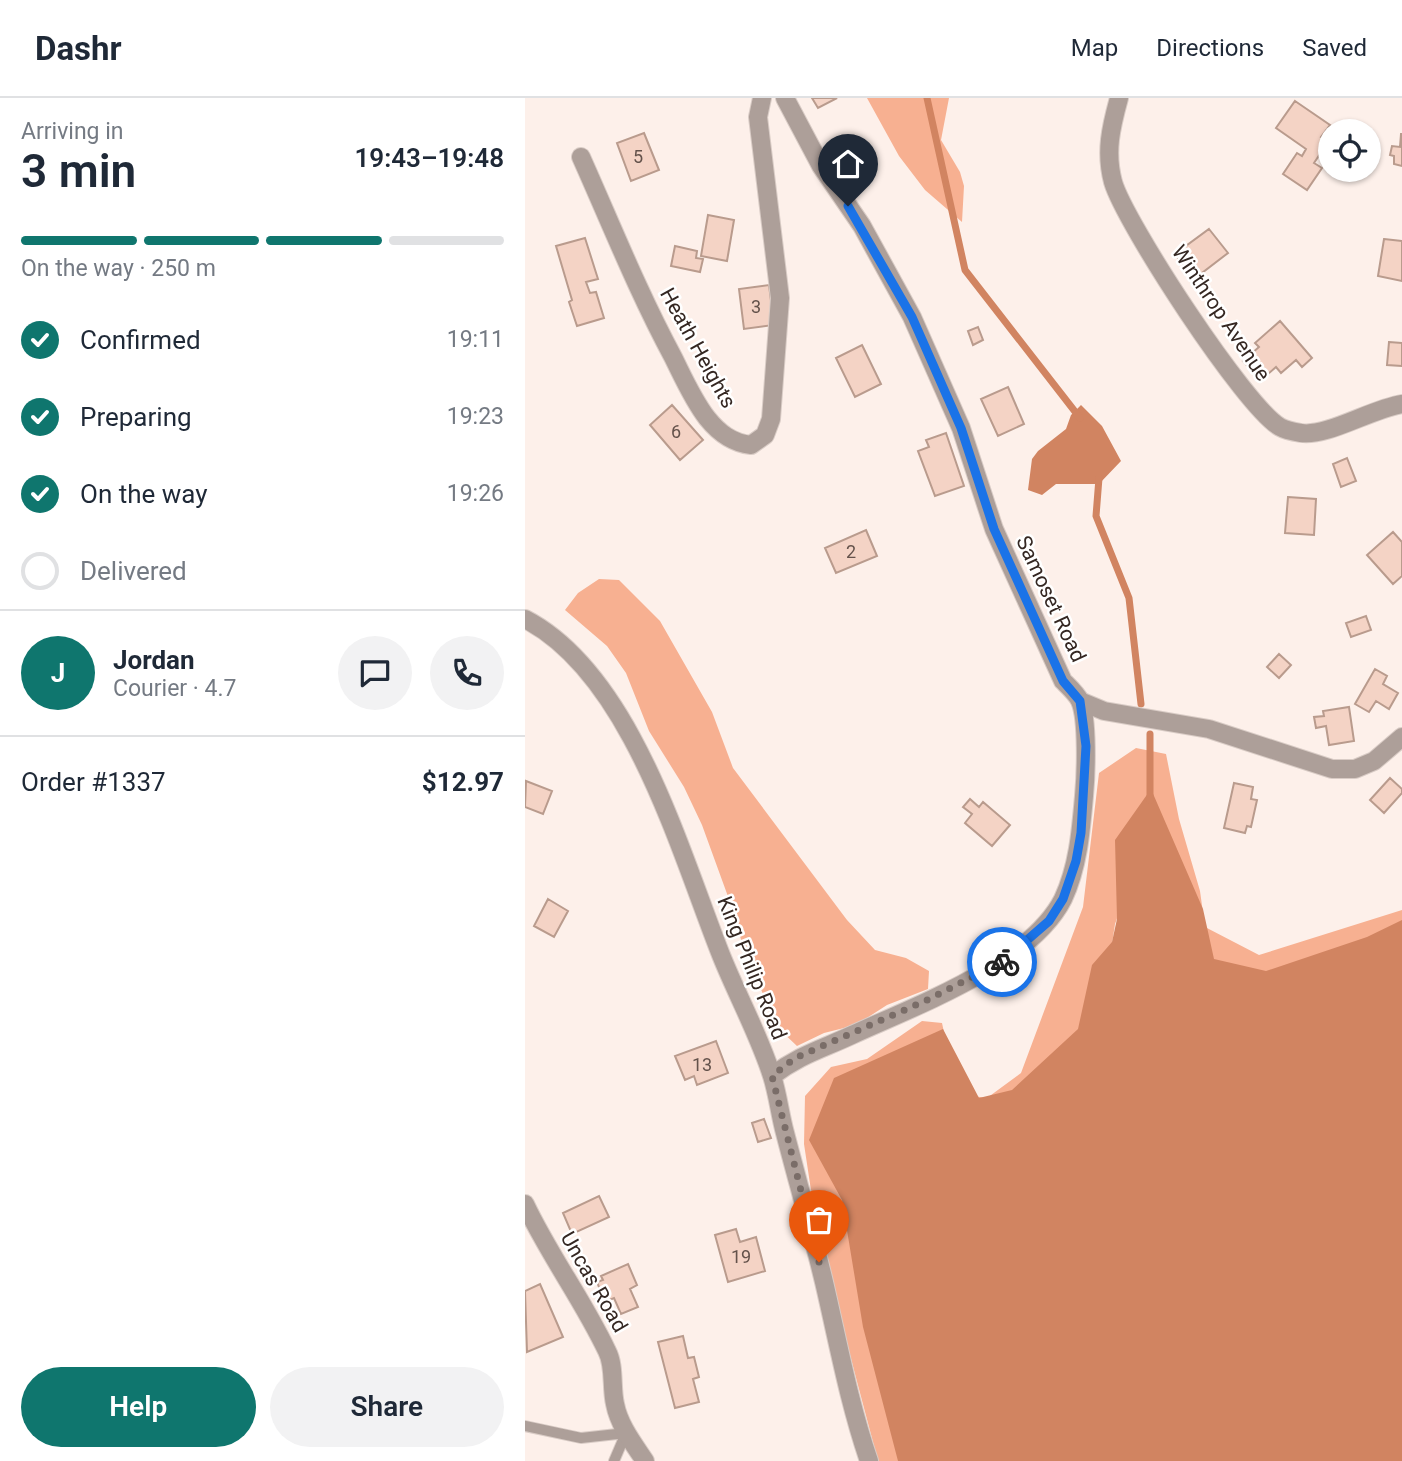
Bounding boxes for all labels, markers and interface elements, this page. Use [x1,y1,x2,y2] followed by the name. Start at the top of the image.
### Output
[35,29,122,68] text: Dashr
[1071,34,1118,62] text: Map
[1156,34,1264,62] text: Directions
[1302,34,1367,62] text: Saved
[21,118,124,145] text: Arriving in
[1318,119,1381,182] map controls
[1318,119,1381,182] button: locate
[818,134,878,206] pin
[354,143,504,173] text: 19:43–19:48
[21,144,136,198] text: 3 min
[829,145,867,183] icon: home
[633,146,643,167] house number: 5
[1167,241,1275,385] street label: Winthrop Avenue
[21,255,216,282] text: On the way · 250 m
[655,284,741,412] street label: Heath Heights
[751,296,761,317] house number: 3
[21,321,59,359] icon: check
[80,325,201,355] text: Confirmed
[447,326,504,353] text: 19:11
[21,398,59,436] icon: check
[80,402,192,432] text: Preparing
[447,403,504,430] text: 19:23
[671,421,681,442] house number: 6
[21,475,59,513] icon: check
[80,479,208,509] text: On the way
[447,480,504,507] text: 19:26
[1011,532,1091,666] street label: Samoset Road
[846,541,856,562] house number: 2
[80,556,187,586] text: Delivered
[338,636,412,710] button: chat
[430,636,504,710] button: phone
[113,645,195,675] text: Jordan
[51,658,65,688] text: J
[113,675,236,702] text: Courier · 4.7
[21,767,166,797] text: Order #1337
[422,767,504,797] text: $12.97
[712,893,792,1043] street label: King Philip Road
[967,927,1037,997] courier
[983,943,1021,981] icon: bike
[692,1054,712,1075] house number: 13
[789,1190,849,1262] pin
[800,1201,838,1239] icon: bag
[556,1228,632,1336] street label: Uncas Road
[731,1246,751,1267] house number: 19
[21,1367,256,1447] button: Help
[270,1367,504,1447] button: Share

